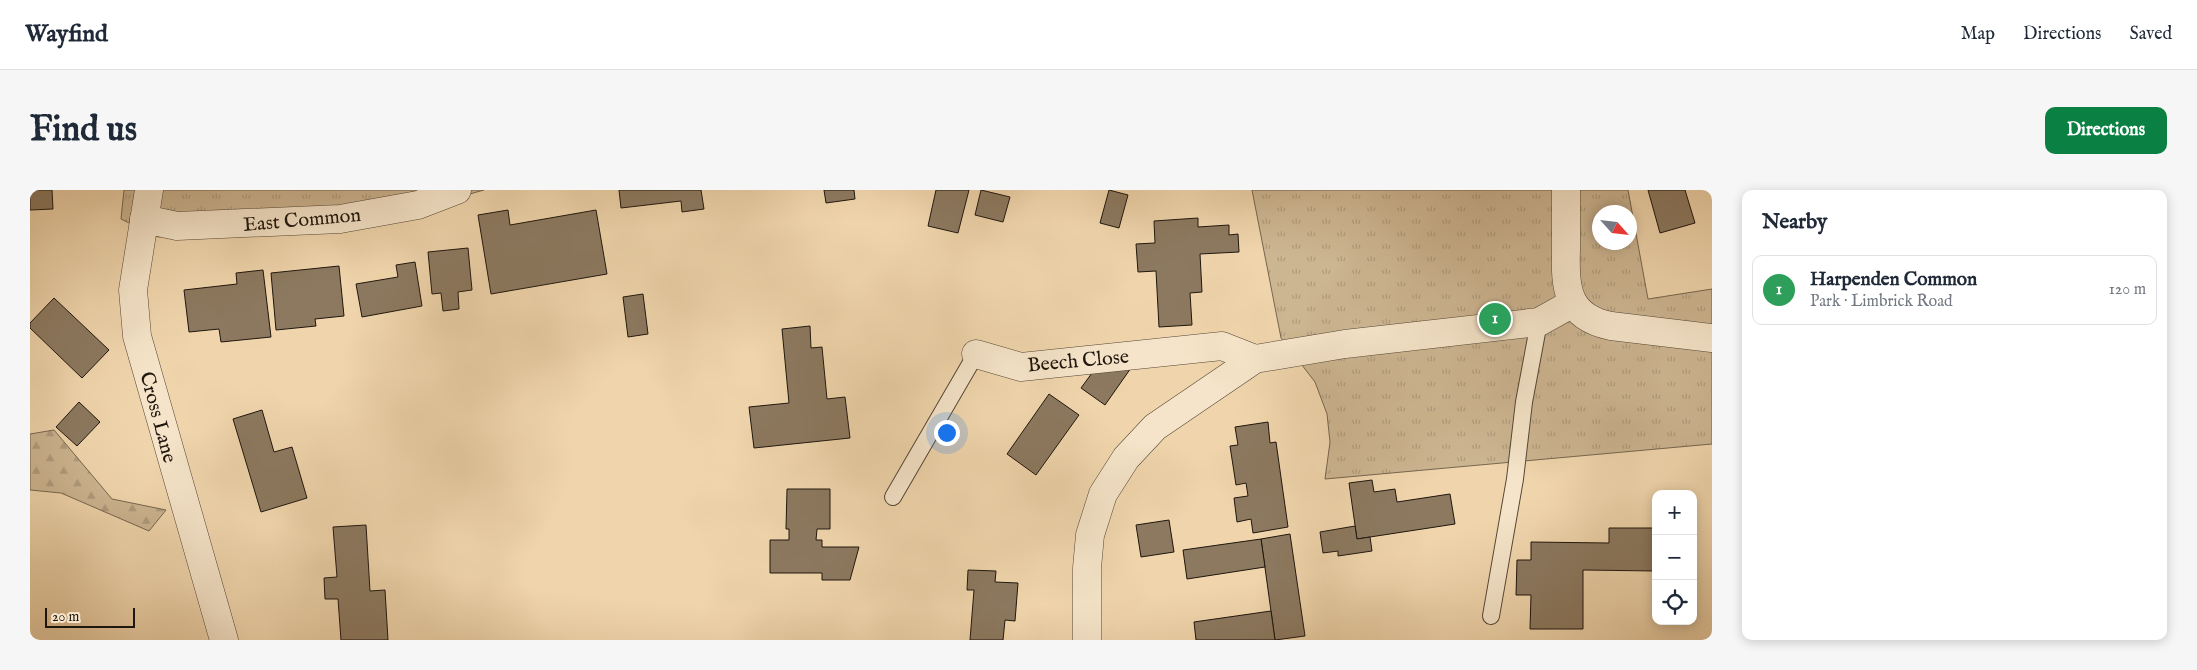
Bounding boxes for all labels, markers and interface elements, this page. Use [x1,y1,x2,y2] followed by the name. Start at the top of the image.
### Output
[25,19,108,50] text: Wayfind
[1961,23,1995,46] text: Map
[2023,23,2101,46] text: Directions
[2129,23,2172,46] text: Saved
[2045,107,2167,154] button: Directions
[30,108,137,153] text: Find us
[242,203,362,238] street label: East Common
[1592,205,1637,250] north arrow
[1762,209,1827,236] text: Nearby
[1810,268,1977,292] text: Harpenden Common
[1776,280,1782,300] text: 1
[2109,280,2146,300] text: 120 m
[1810,292,1953,312] text: Park · Limbrick Road
[1479,300,1511,338] pin: 1
[1026,345,1130,378] street label: Beech Close
[133,369,182,466] street label: Cross Lane
[934,420,960,446] your location
[1652,490,1697,625] map controls
[1652,490,1697,535] button: +
[1652,535,1697,580] button: −
[1652,580,1697,625] button: locate
[45,605,135,628] scale bar
[52,608,79,626] text: 20 m

